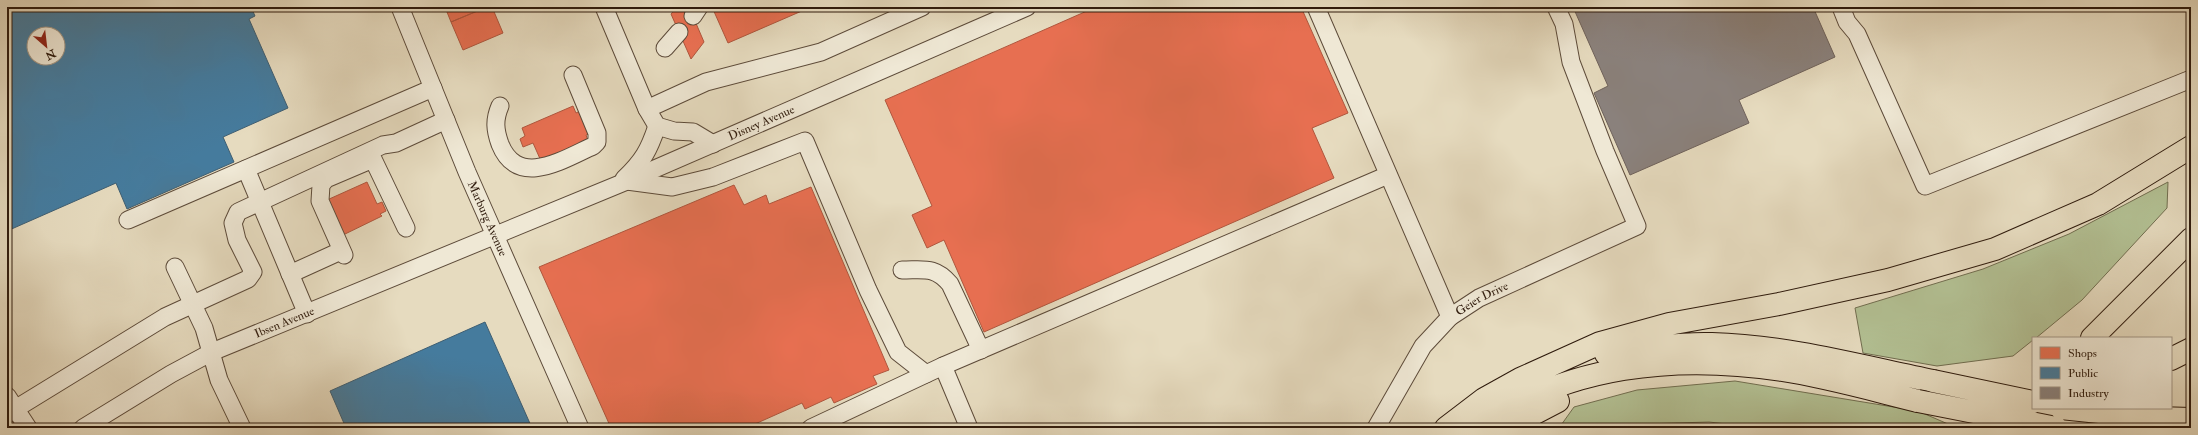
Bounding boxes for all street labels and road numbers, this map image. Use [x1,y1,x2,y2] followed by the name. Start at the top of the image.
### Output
[726,102,797,144] street label: Disney Avenue
[464,179,510,259] street label: Marburg Avenue
[1453,279,1511,319] street label: Geier Drive
[252,304,317,342] street label: Ibsen Avenue

